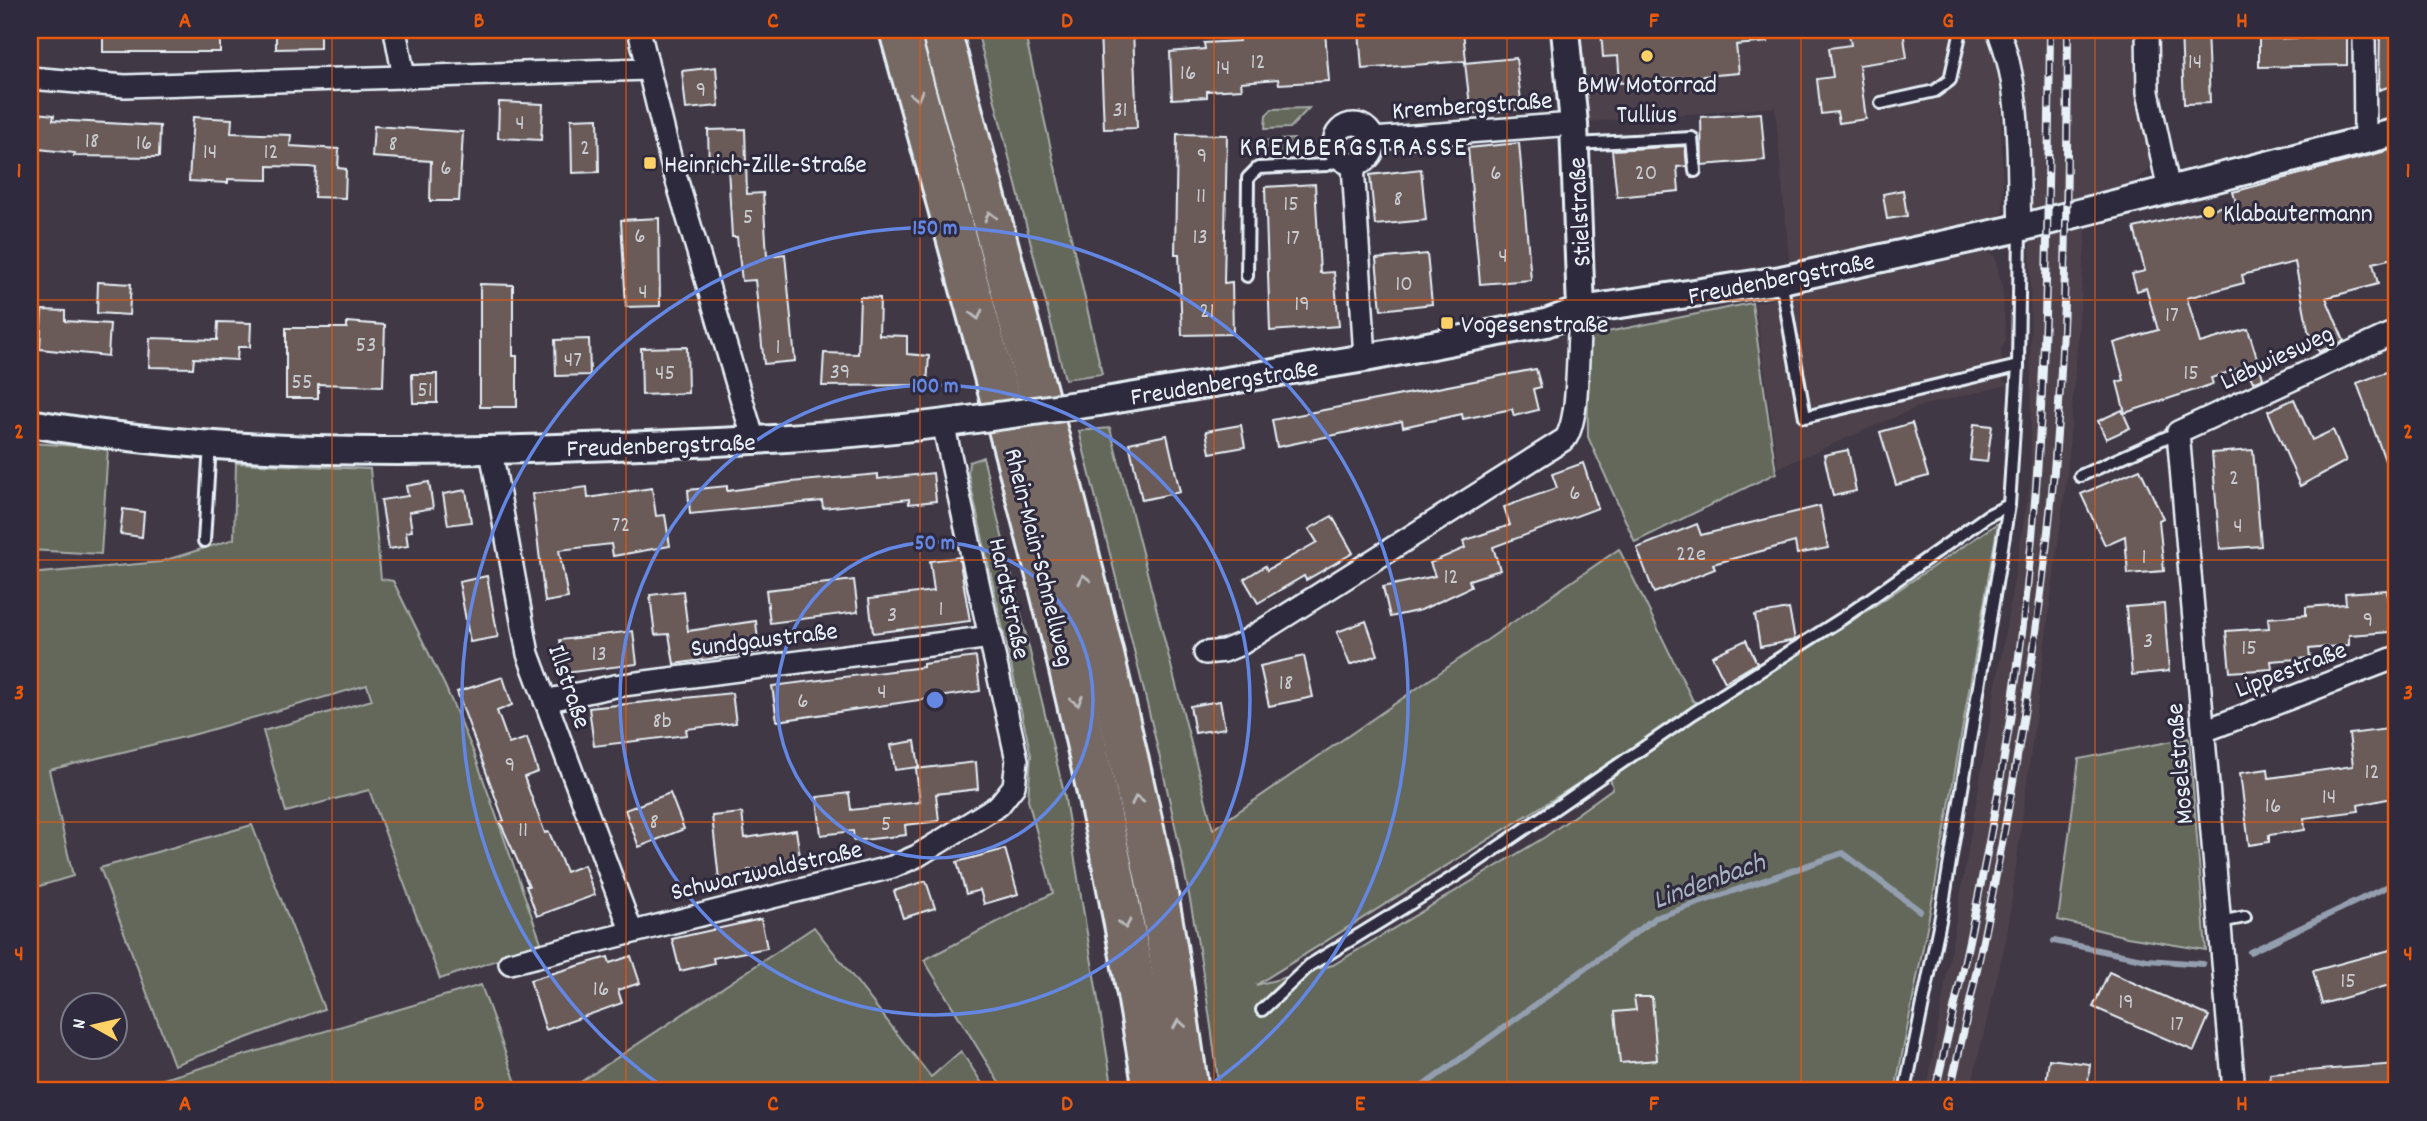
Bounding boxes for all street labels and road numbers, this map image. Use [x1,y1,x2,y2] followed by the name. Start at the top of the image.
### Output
[1391,83,1554,132] street label: Krembergstraße
[1560,156,1603,268] street label: Stielstraße
[1685,244,1878,317] street label: Freudenbergstraße
[2215,317,2340,402] street label: Liebwiesweg
[1128,351,1321,418] street label: Freudenbergstraße
[566,426,756,469] street label: Freudenbergstraße
[993,445,1083,671] street label: Rhein-Main-Schnellweg
[977,535,1038,663] street label: Hardtstraße
[689,614,840,669] street label: Sundgaustraße
[2230,633,2352,710] street label: Lippestraße
[536,640,599,734] street label: Illstraße
[2158,702,2205,826] street label: Moselstraße
[667,832,866,912] street label: Schwarzwaldstraße

